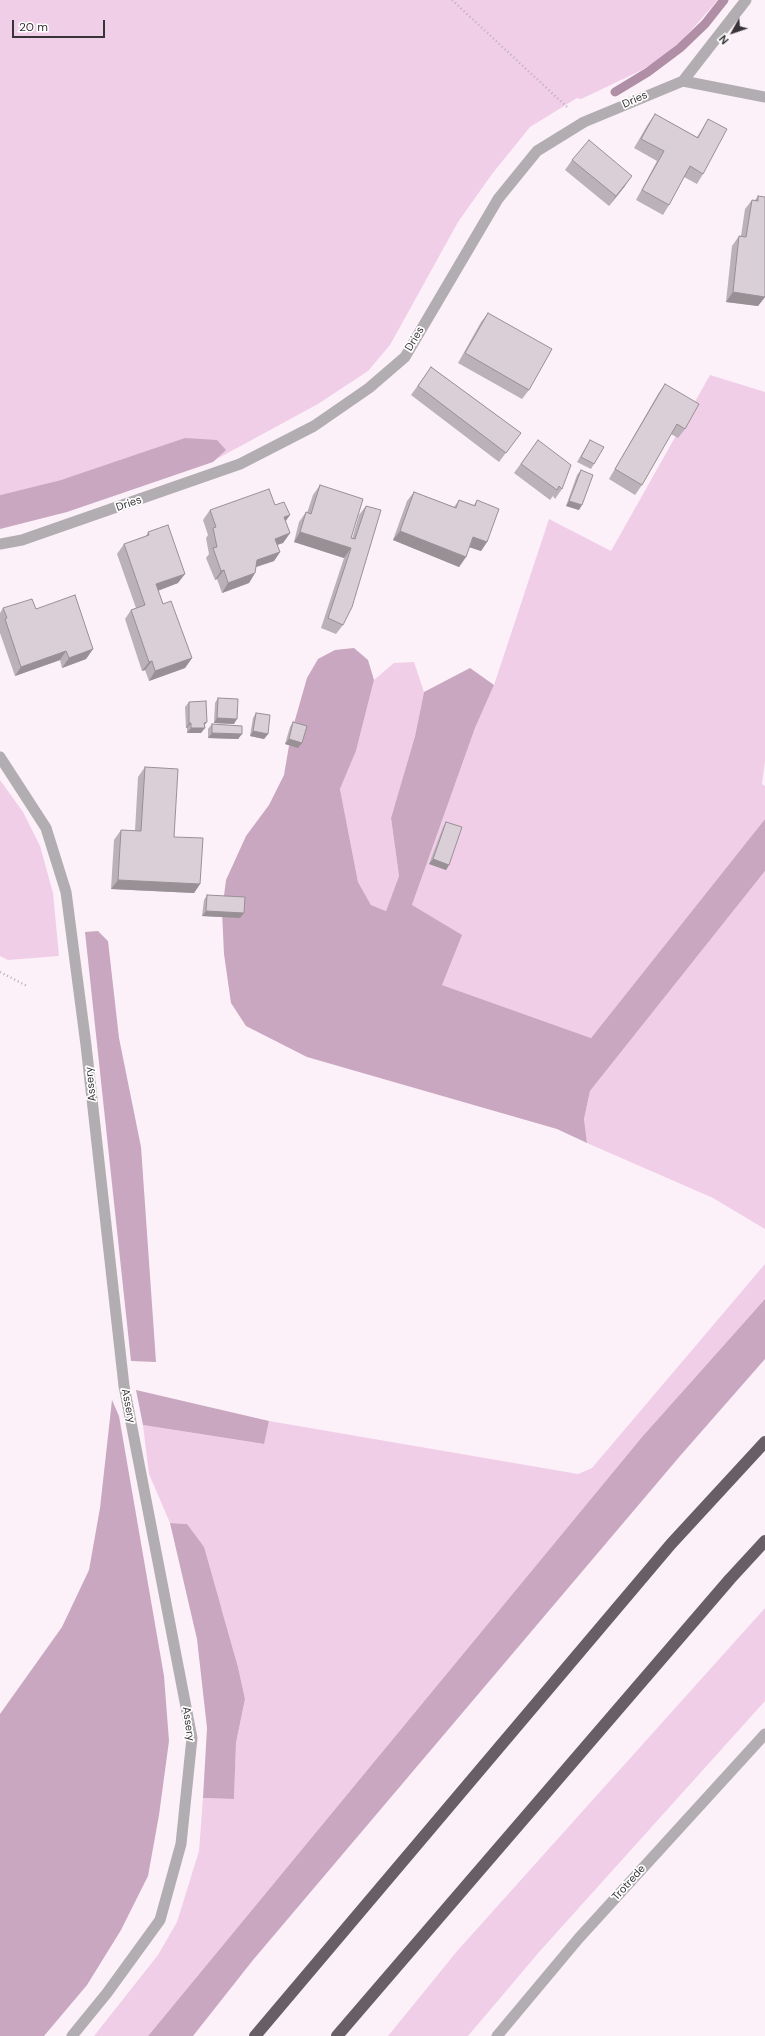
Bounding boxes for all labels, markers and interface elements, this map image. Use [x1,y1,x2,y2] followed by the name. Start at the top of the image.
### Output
[14,12,107,38] scale bar
[713,12,753,52] north arrow
[19,19,48,35] text: 20 m
[716,32,732,47] text: N
[620,89,650,111] street label: Dries
[403,324,427,354] street label: Dries
[115,494,143,514] street label: Dries
[83,1066,99,1102] street label: Assery
[118,1388,138,1424] street label: Assery
[179,1706,197,1742] street label: Assery
[610,1863,648,1903] street label: Trotrede

